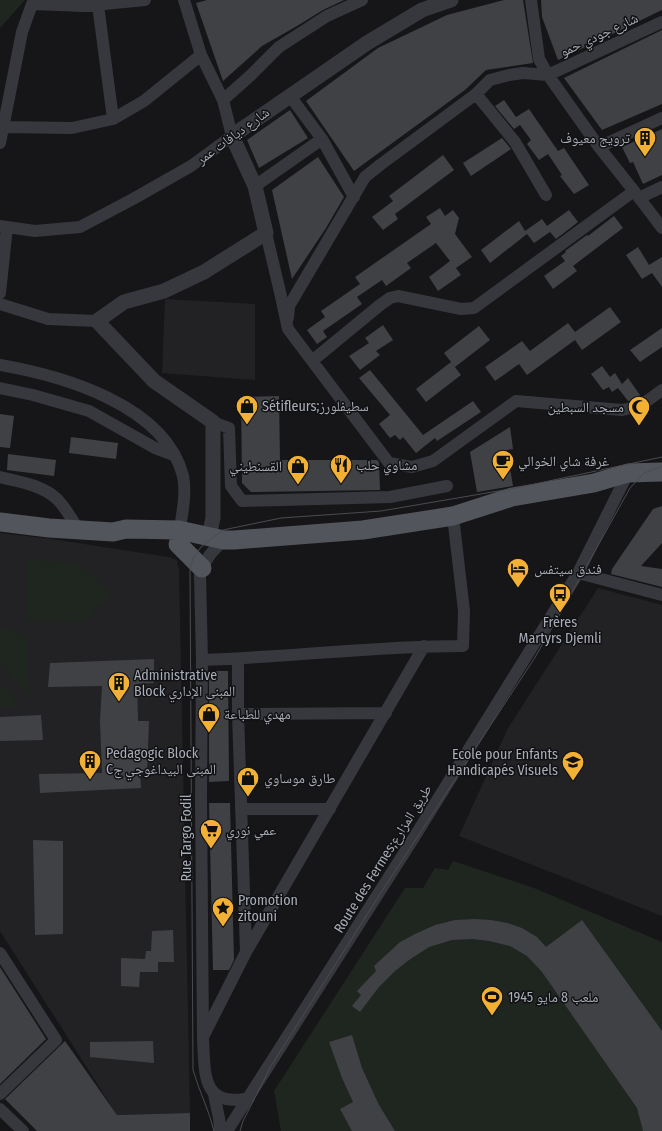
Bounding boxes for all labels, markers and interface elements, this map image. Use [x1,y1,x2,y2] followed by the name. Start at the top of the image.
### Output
[557,9,642,63] street label: شارع جودي حمو
[192,104,273,170] street label: شارع ديافات عمر
[632,125,658,158] building icon: ترويج معيوف
[560,130,630,148] place label: ترويج معيوف
[234,393,260,426] shop icon: Sétifleurs;سطيفلورز
[626,394,652,427] mosque icon: مسجد السبطين
[262,398,369,415] place label: Sétifleurs;سطيفلورز
[547,399,624,416] place label: مسجد السبطين
[490,448,516,481] cafe icon: غرفة شاي الخوالي
[328,452,354,485] restaurant icon: مشاوي حلب
[285,453,311,486] shop icon: القسنطيني
[518,453,609,472] place label: غرفة شاي الخوالي
[356,457,417,476] place label: مشاوي حلب
[229,458,282,477] place label: القسنطيني
[505,556,531,589] hotel icon: فندق سيتفس
[534,561,602,578] place label: فندق سيتفس
[547,581,573,614] bus stop icon: Frères Martyrs Djemli
[518,614,602,647] place label: Frères Martyrs Djemli
[134,667,235,702] place label: Administrative Block المبنى الإداري
[106,670,132,703] building icon: Administrative Block المبنى الإداري
[196,701,222,734] shop icon: مهدي للطباعة
[224,706,291,725] place label: مهدي للطباعة
[106,745,216,780] place label: Pedagogic Block Cالمبنى البيداغوجي ج
[447,746,558,779] place label: Ecole pour Enfants Handicapés Visuels
[77,748,103,781] building icon: Pedagogic Block Cالمبنى البيداغوجي ج
[560,749,586,782] school or university icon: Ecole pour Enfants Handicapés Visuels
[235,765,261,798] shop icon: طارق موساوي
[264,770,335,789] place label: طارق موساوي
[330,782,436,937] street label: Route des Fermes;طريق المزارع
[178,794,195,882] street label: Rue Targo Fodil
[198,817,224,850] supermarket icon: عمي نوري
[226,822,276,841] place label: عمي نوري
[238,892,298,925] place label: Promotion zitouni
[210,895,236,928] place icon: Promotion zitouni
[479,984,505,1017] sports icon: ملعب 8 مايو 1945
[508,989,598,1006] place label: ملعب 8 مايو 1945

